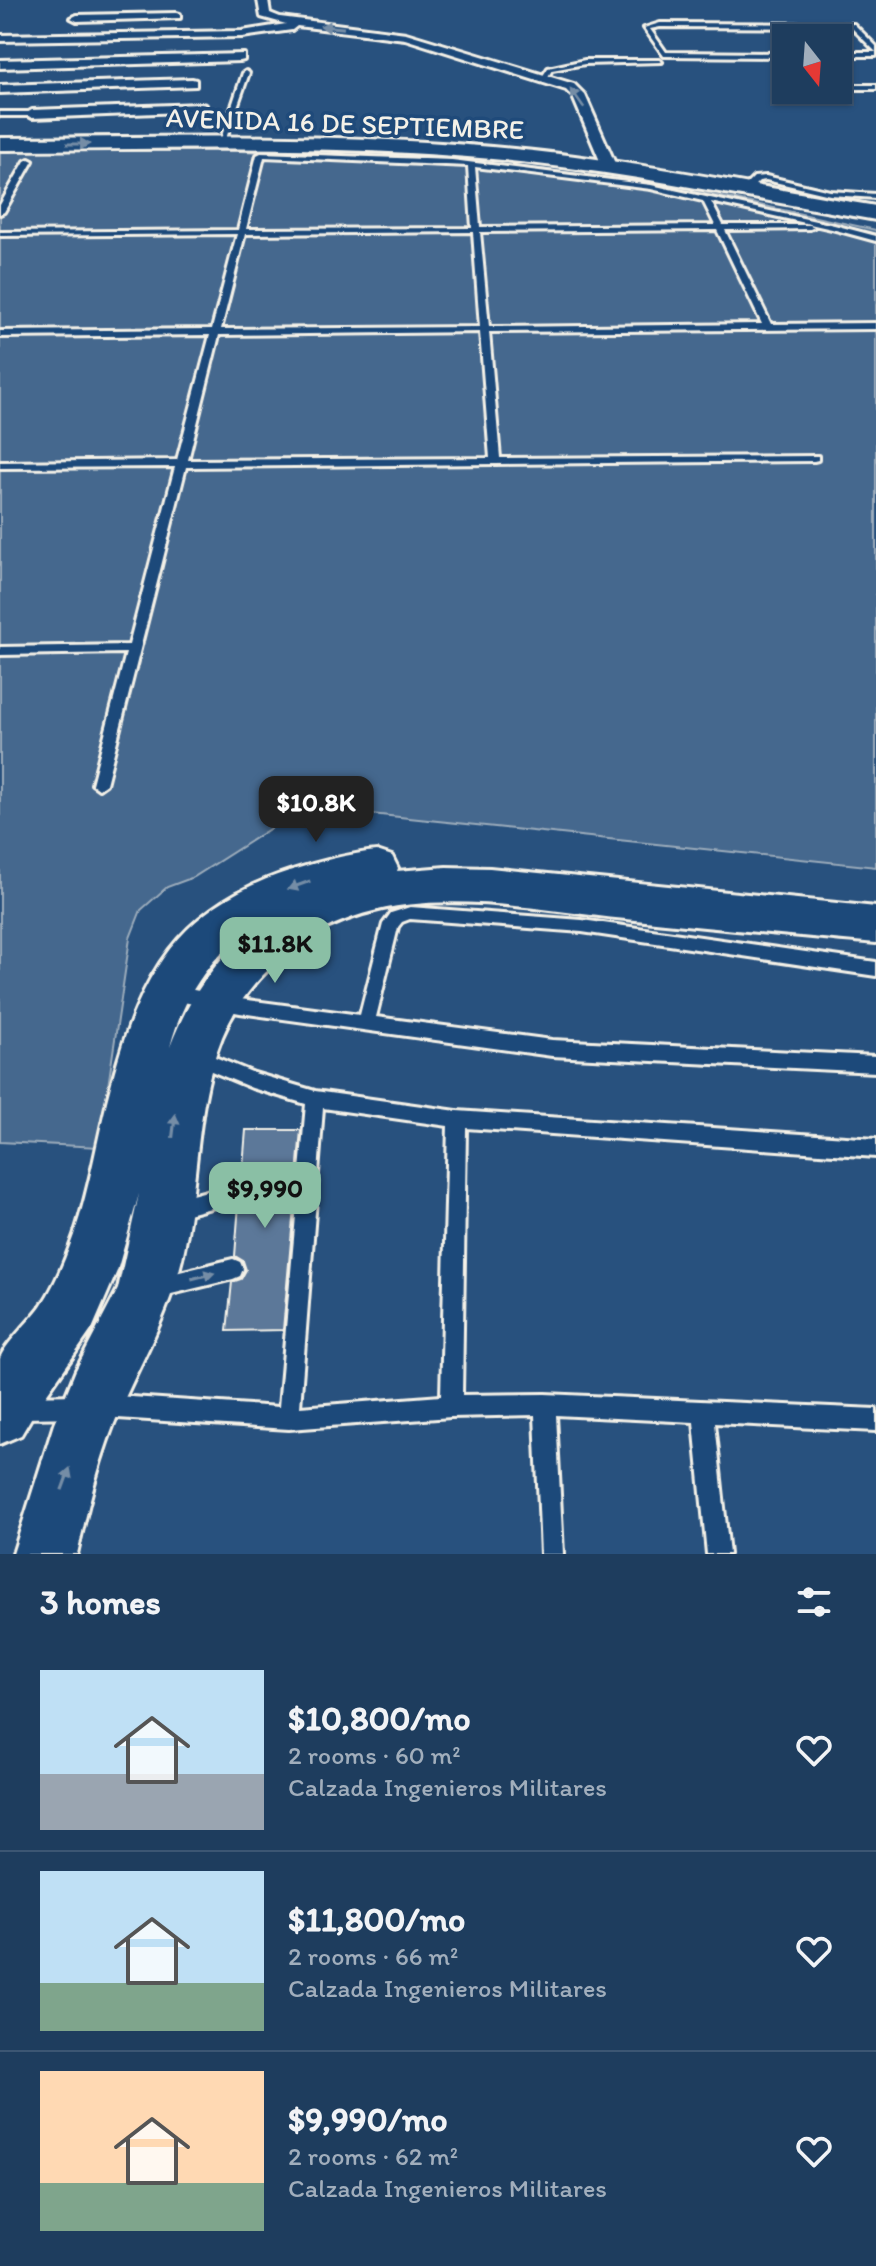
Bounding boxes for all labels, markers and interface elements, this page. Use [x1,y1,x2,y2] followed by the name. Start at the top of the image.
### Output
[319,20,344,33] one-way arrow
[772,24,852,104] north arrow
[772,24,852,104] map controls
[569,87,585,109] one-way arrow
[165,100,525,146] street label: AVENIDA 16 DE SEPTIEMBRE
[66,138,91,150] one-way arrow
[251,776,381,844] pin: $10.8K
[277,786,355,818] text: $10.8K
[286,880,310,892] one-way arrow
[210,917,340,985] pin: $11.8K
[238,927,312,959] text: $11.8K
[168,1114,181,1139] one-way arrow
[200,1162,330,1230] pin: $9,990
[227,1172,303,1204] text: $9,990
[191,1270,216,1282] one-way arrow
[60,1467,73,1491] one-way arrow
[792,1580,836,1624] icon: filters
[40,1582,161,1623] text: 3 homes
[288,1698,471,1739] text: $10,800/mo
[104,1702,200,1798] icon: home
[792,1728,836,1772] icon: heart
[288,1739,461,1771] text: 2 rooms · 60 m²
[288,1771,607,1803] text: Calzada Ingenieros Militares
[288,1899,466,1940] text: $11,800/mo
[104,1903,200,1999] icon: home
[792,1929,836,1973] icon: heart
[288,1940,458,1972] text: 2 rooms · 66 m²
[288,1972,607,2004] text: Calzada Ingenieros Militares
[288,2099,448,2140] text: $9,990/mo
[104,2103,200,2199] icon: home
[792,2129,836,2173] icon: heart
[288,2140,458,2172] text: 2 rooms · 62 m²
[288,2172,607,2204] text: Calzada Ingenieros Militares

